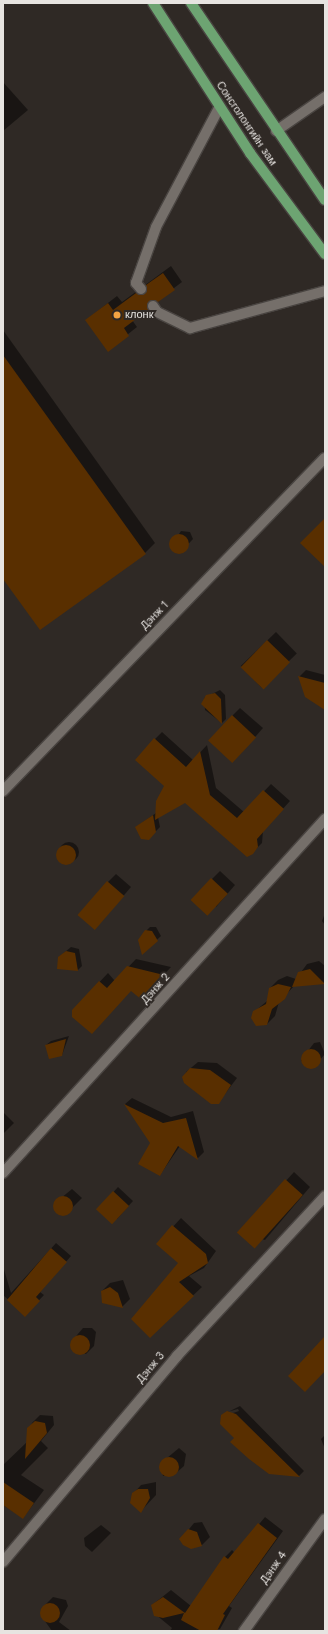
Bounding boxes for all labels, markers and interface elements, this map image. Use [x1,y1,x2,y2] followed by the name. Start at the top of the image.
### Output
[213,79,279,169] street label: Сонсголонгийн зам
[125,308,153,322] place label: клонк
[112,310,122,320] marker: клонк
[138,599,172,633] street label: Дэнж 1
[139,971,173,1007] street label: Дэнж 2
[134,1350,168,1386] street label: Дэнж 3
[258,1549,290,1587] street label: Дэнж 4

